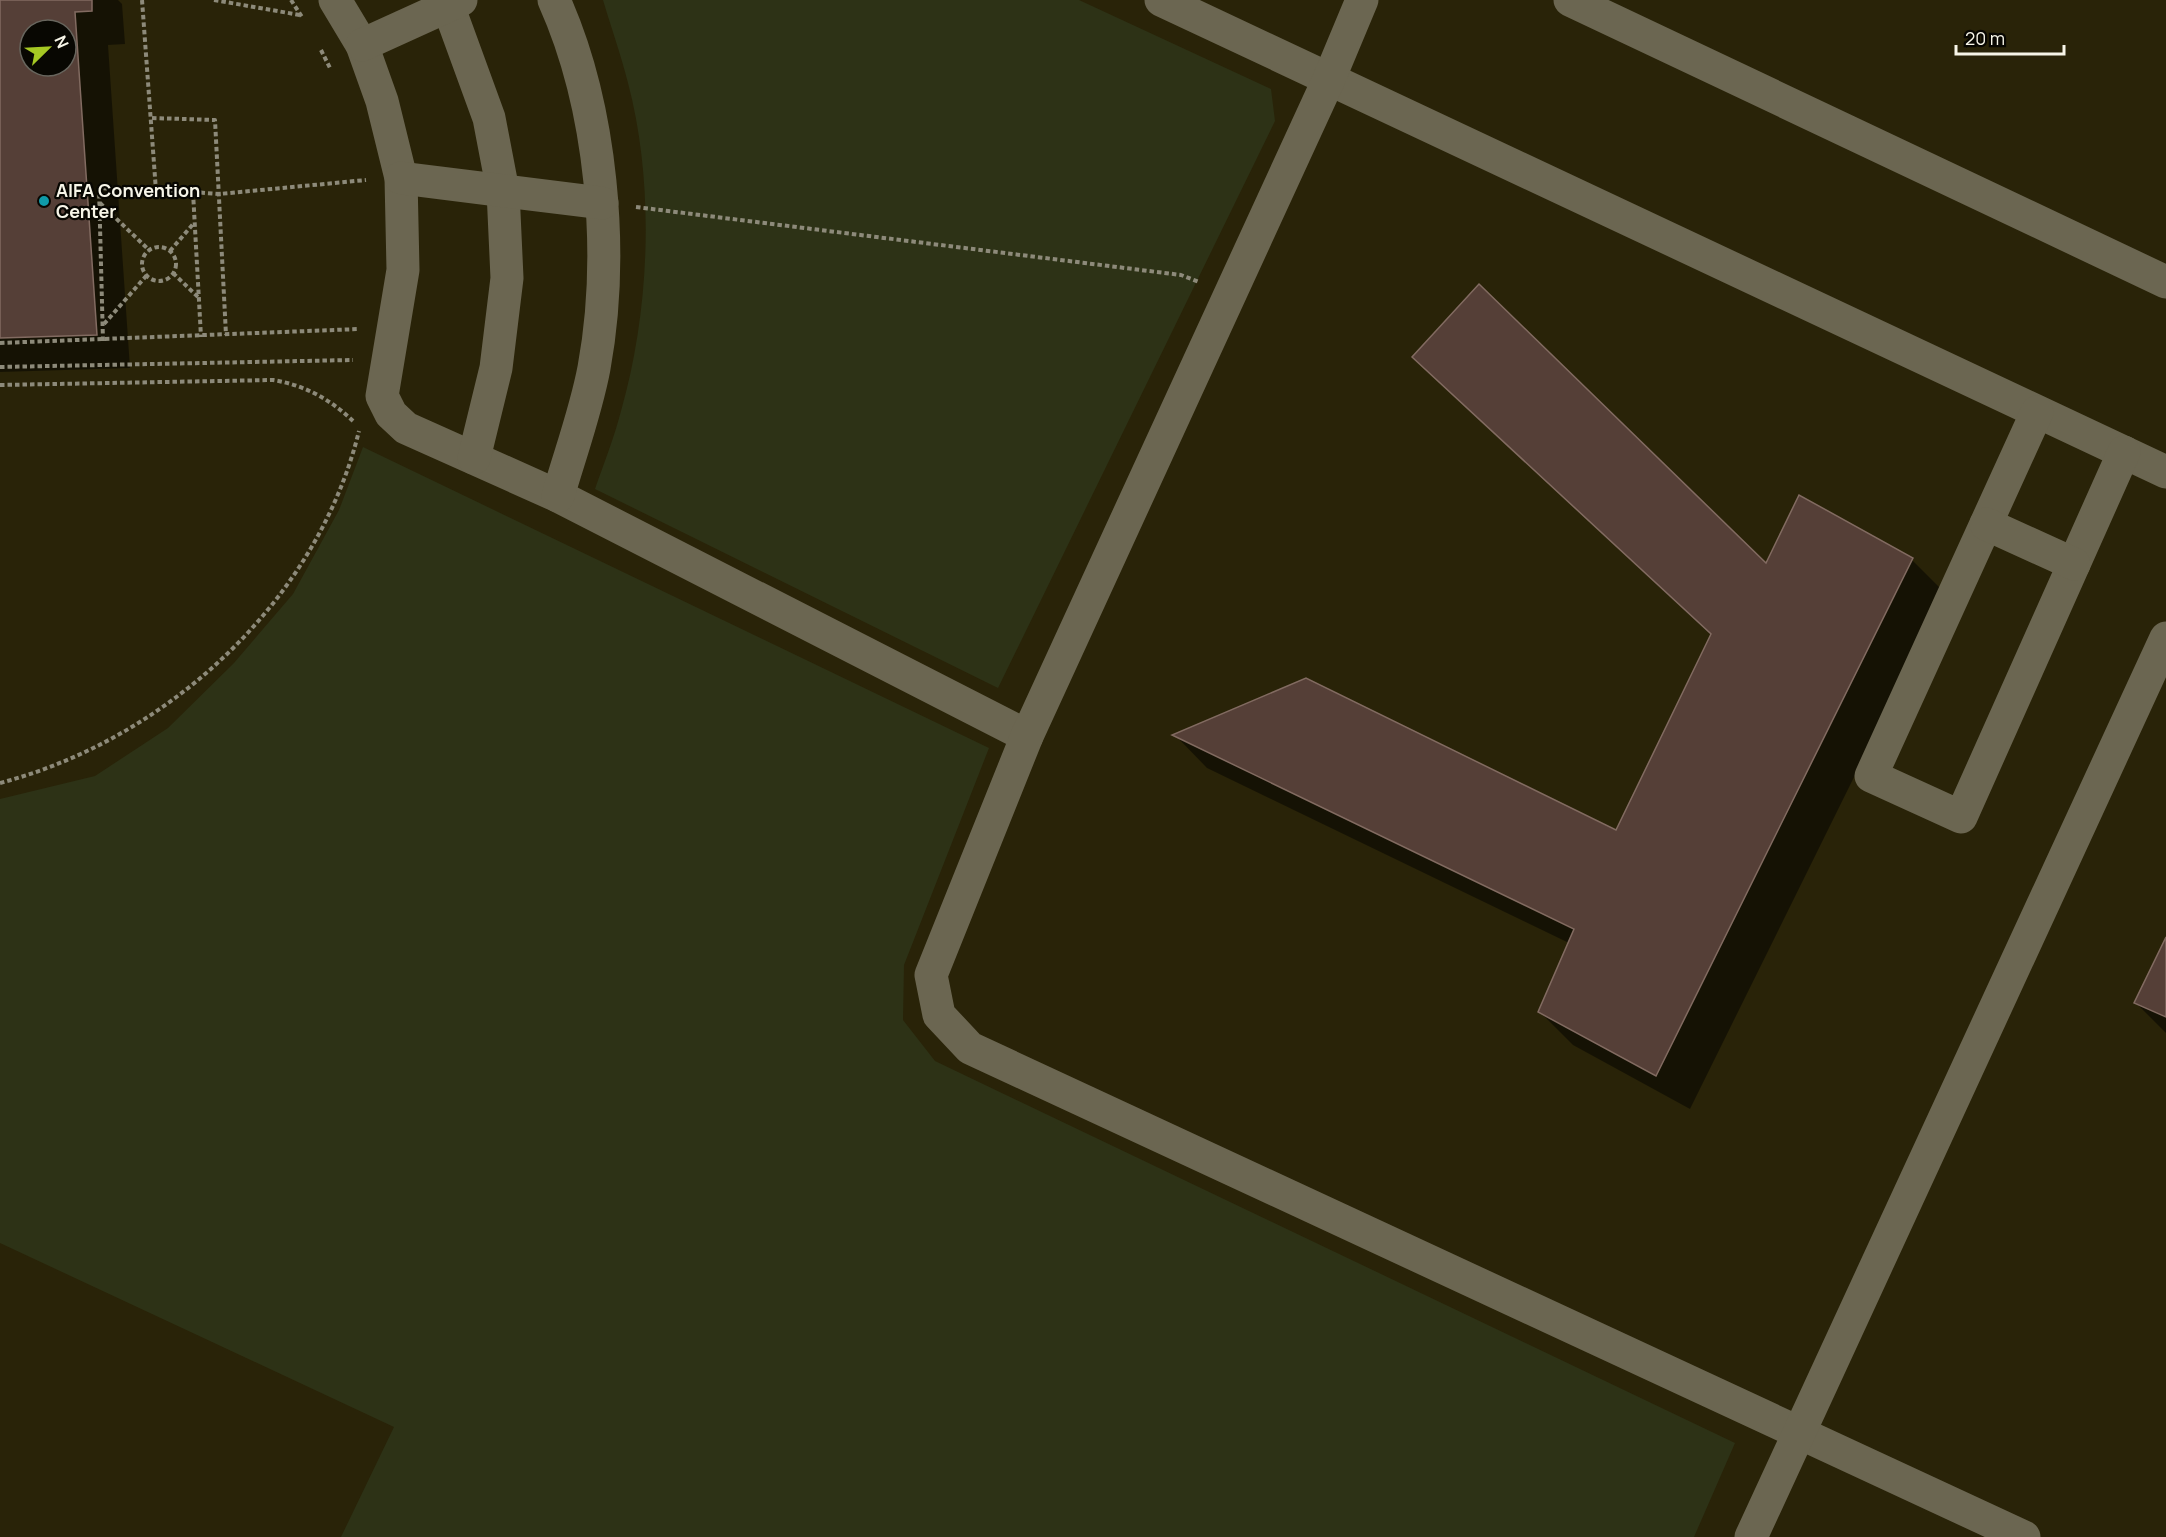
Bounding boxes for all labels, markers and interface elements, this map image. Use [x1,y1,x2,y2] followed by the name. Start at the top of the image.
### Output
[18,18,78,78] north arrow
[1956,18,2064,56] scale bar
[1965,26,2005,50] text: 20 m
[49,32,74,52] text: N
[56,178,200,223] place label: AIFA Convention Center
[37,194,51,208] marker: AIFA Convention Center

